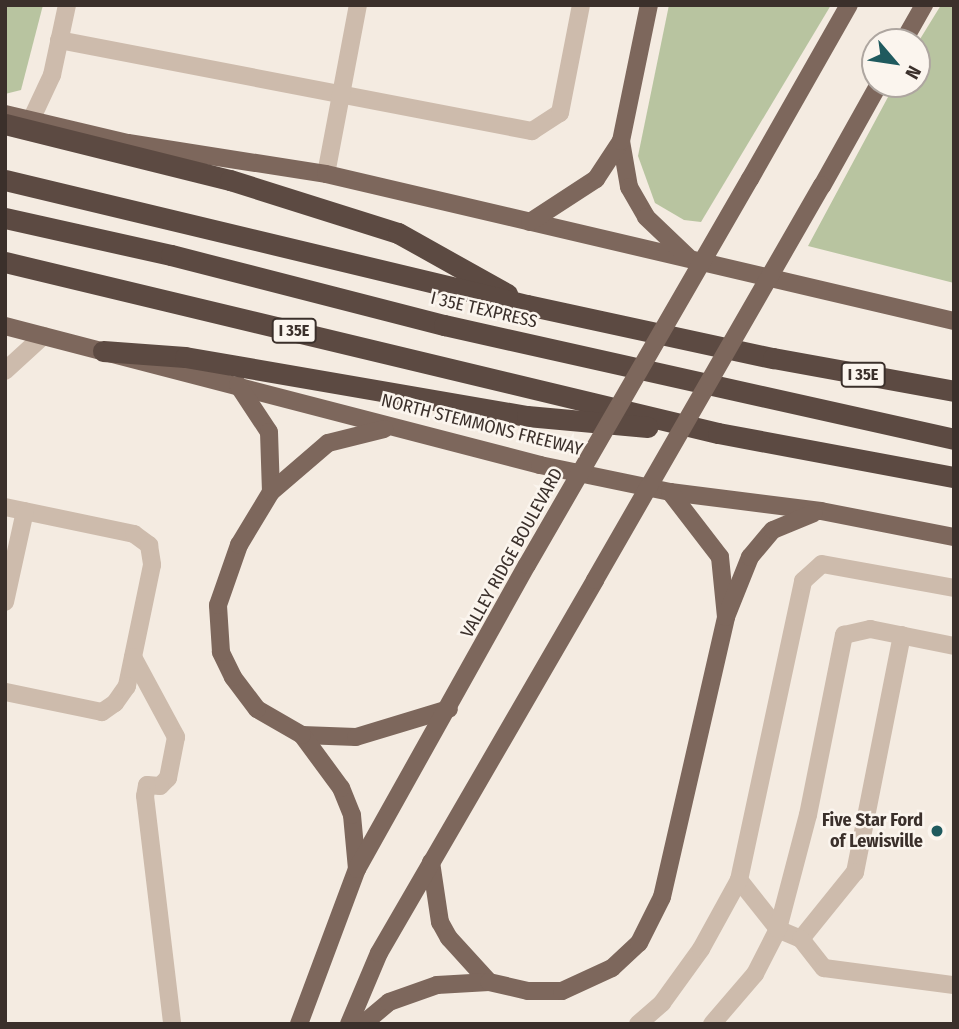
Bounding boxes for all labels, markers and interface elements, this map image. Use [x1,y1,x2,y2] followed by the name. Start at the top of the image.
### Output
[861,28,931,98] north arrow
[900,62,926,83] text: N
[429,287,539,333] street label: I 35E TEXPRESS
[271,318,317,344] road number: I 35E
[840,362,886,388] road number: I 35E
[379,389,585,461] street label: NORTH STEMMONS FREEWAY
[456,464,568,642] street label: VALLEY RIDGE BOULEVARD
[822,810,923,852] place label: Five Star Ford of Lewisville
[929,823,945,839] marker: Five Star Ford of Lewisville

